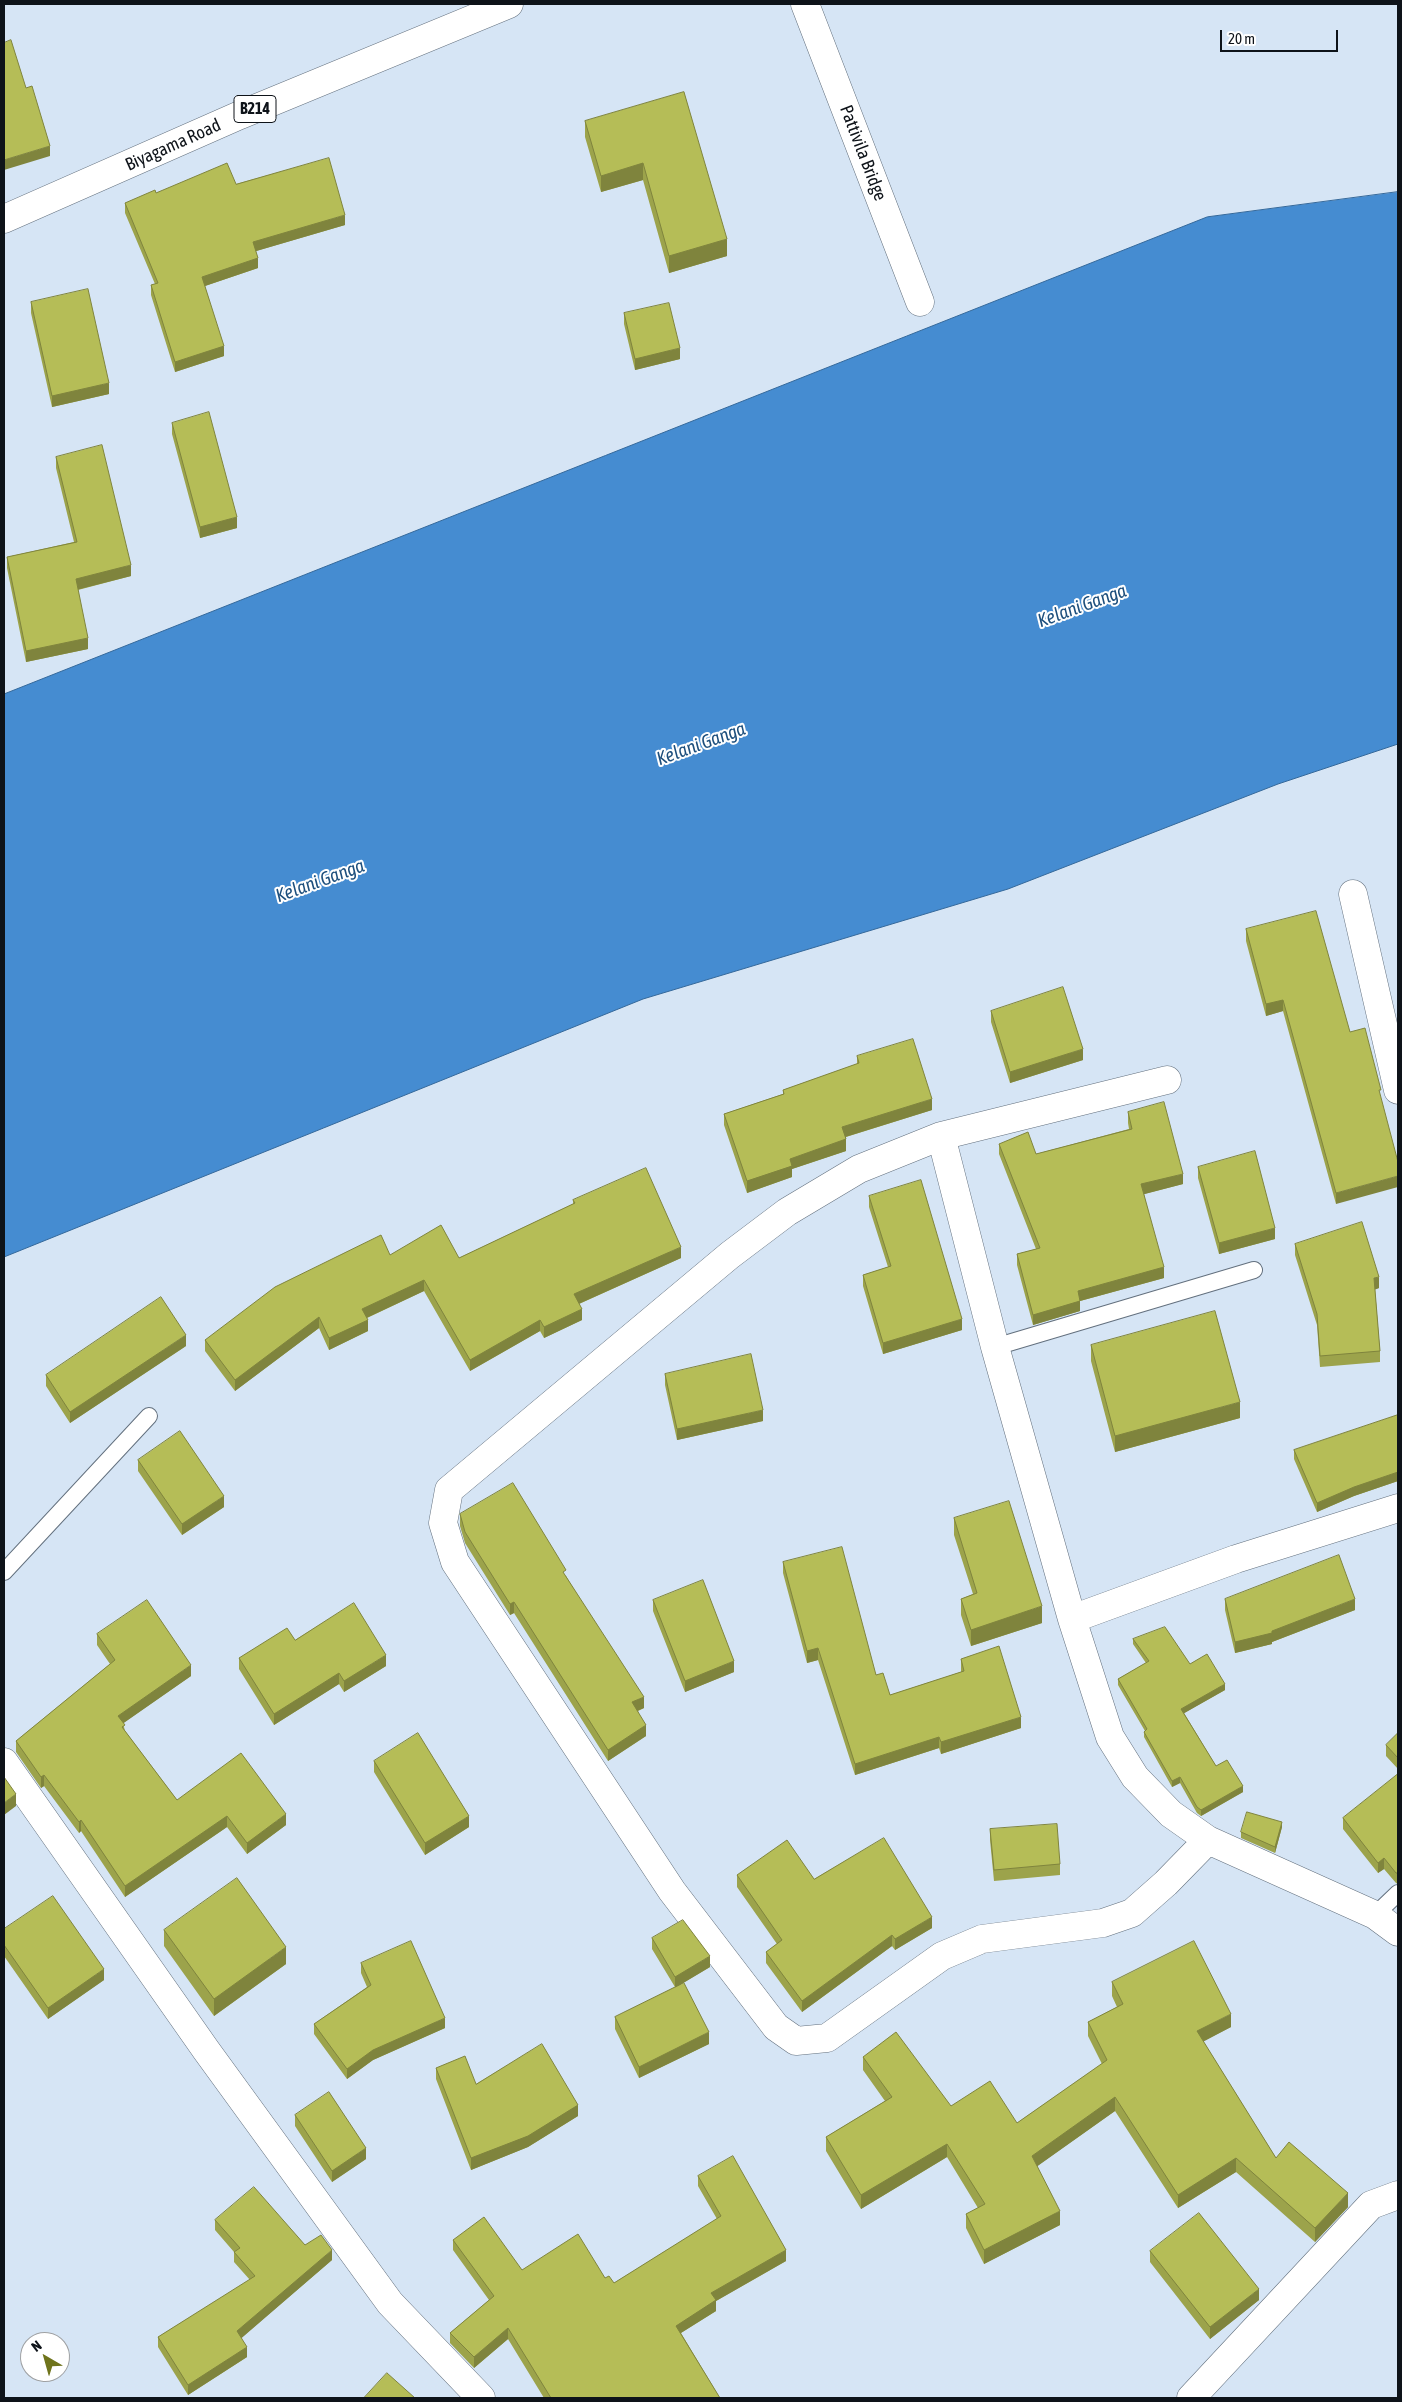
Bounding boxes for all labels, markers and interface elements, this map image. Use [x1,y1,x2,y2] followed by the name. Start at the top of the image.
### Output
[1222,20,1340,52] scale bar
[1228,30,1255,47] text: 20 m
[234,96,276,122] road number: B214
[835,102,891,204] street label: Pattivila Bridge
[122,114,224,176] street label: Biyagama Road
[1034,579,1130,633] water label: Kelani Ganga
[653,717,749,771] water label: Kelani Ganga
[272,854,368,908] water label: Kelani Ganga
[20,2332,70,2382] north arrow
[28,2337,45,2355] text: N

